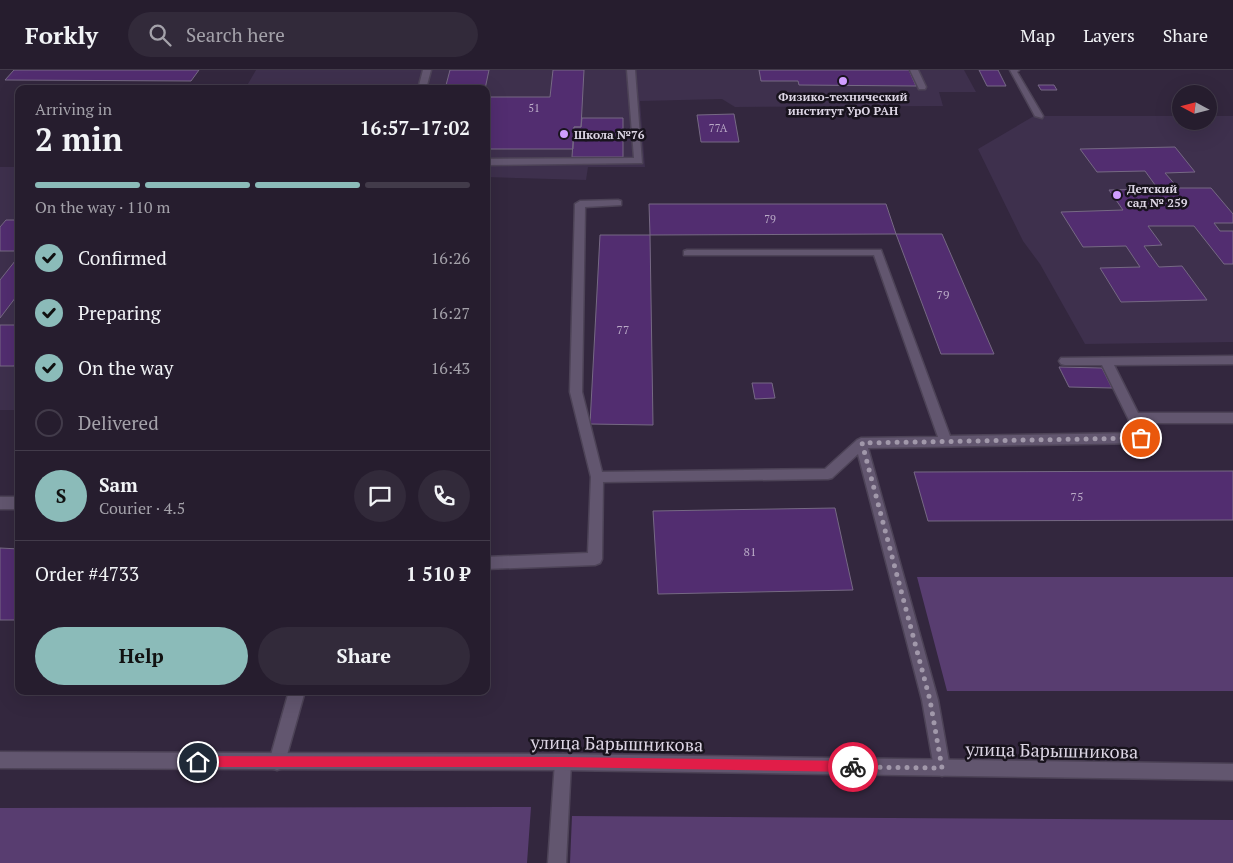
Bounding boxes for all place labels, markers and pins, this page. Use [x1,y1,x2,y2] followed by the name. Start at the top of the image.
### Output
[837,75,849,87] marker: Физико-технический институт УрО РАН
[778,89,908,118] place label: Физико-технический институт УрО РАН
[574,127,645,142] place label: Школа №76
[558,128,570,140] marker: Школа №76
[1127,181,1188,210] place label: Детский сад № 259
[1111,189,1123,201] marker: Детский сад № 259
[1120,417,1162,459] pin
[177,741,219,783] pin

